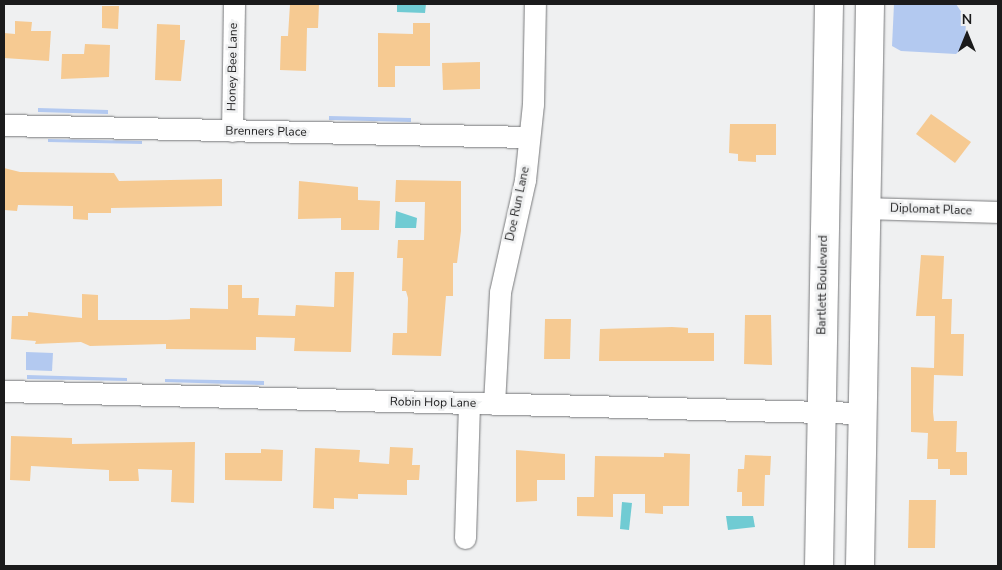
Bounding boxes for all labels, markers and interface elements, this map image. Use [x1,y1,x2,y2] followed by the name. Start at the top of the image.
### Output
[942,10,992,60] north arrow
[962,10,972,29] text: N
[225,23,241,111] street label: Honey Bee Lane
[225,124,307,140] street label: Brenners Place
[503,165,533,243] street label: Doe Run Lane
[890,201,972,219] street label: Diplomat Place
[815,235,831,335] street label: Bartlett Boulevard
[390,395,476,411] street label: Robin Hop Lane

